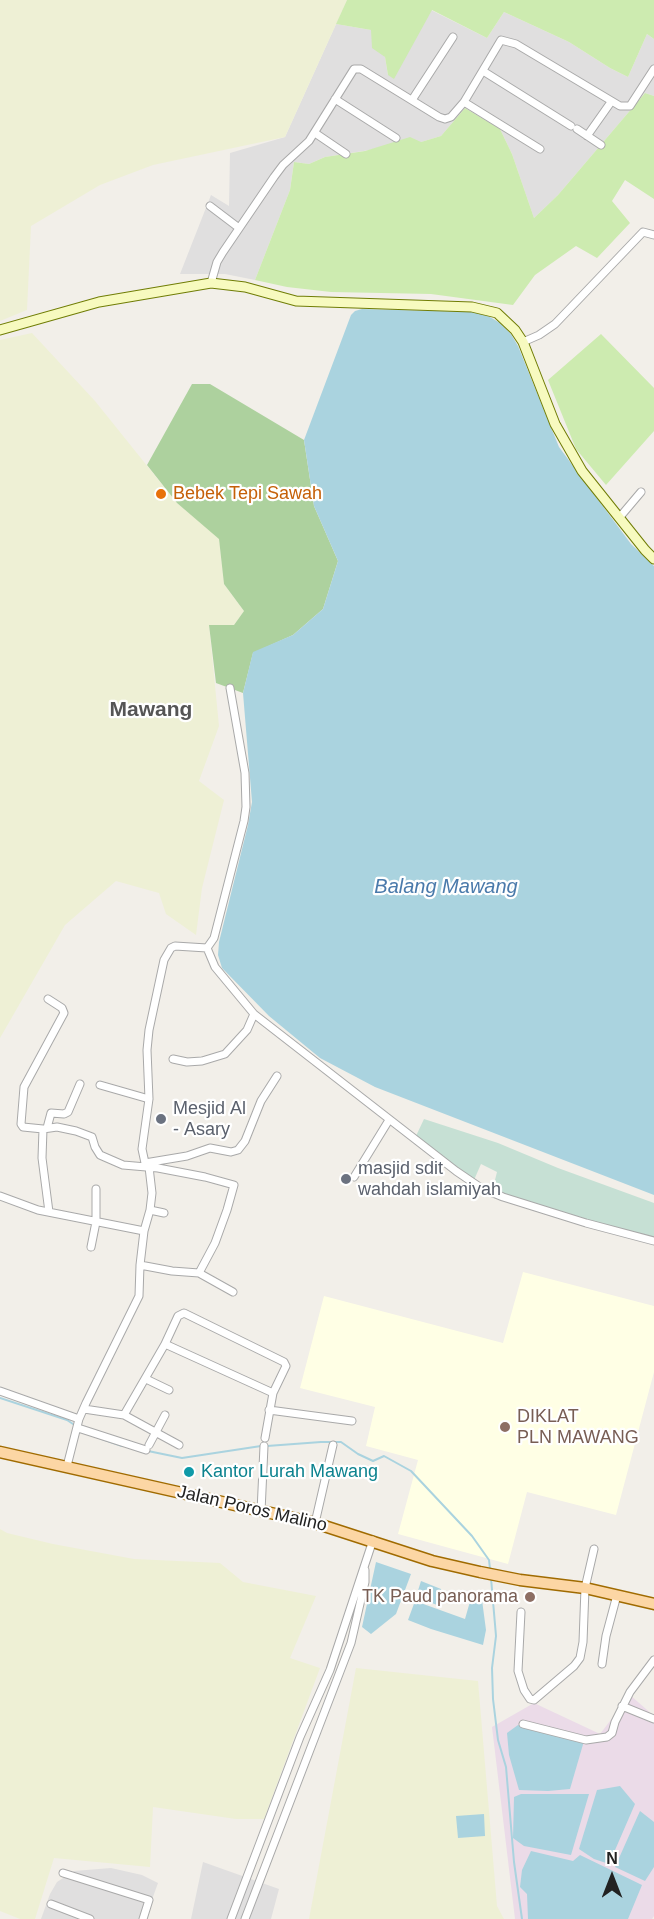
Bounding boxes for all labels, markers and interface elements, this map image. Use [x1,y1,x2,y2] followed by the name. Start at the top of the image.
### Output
[173,483,322,505] place label: Bebek Tepi Sawah
[154,487,168,501] marker: Bebek Tepi Sawah
[110,697,192,723] district label: Mawang
[374,875,518,899] water label: Balang Mawang
[173,1098,246,1140] place label: Mesjid Al - Asary
[154,1112,168,1126] marker: Mesjid Al - Asary
[358,1158,501,1200] place label: masjid sdit wahdah islamiyah
[339,1172,353,1186] marker: masjid sdit wahdah islamiyah
[517,1406,639,1448] place label: DIKLAT PLN MAWANG
[498,1420,512,1434] marker: DIKLAT PLN MAWANG
[201,1461,378,1483] place label: Kantor Lurah Mawang
[182,1465,196,1479] marker: Kantor Lurah Mawang
[175,1481,329,1537] street label: Jalan Poros Malino
[362,1586,518,1608] place label: TK Paud panorama
[523,1590,537,1604] marker: TK Paud panorama
[582,1847,642,1907] north arrow
[606,1850,618,1867] text: N

